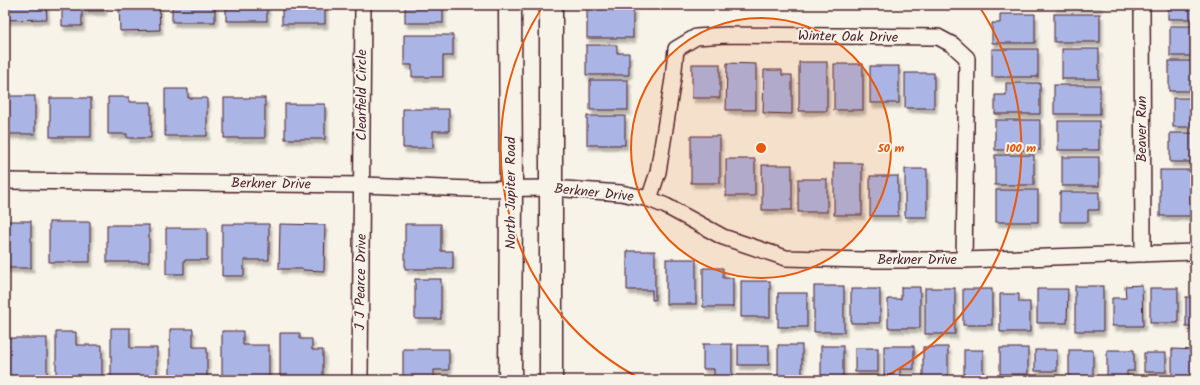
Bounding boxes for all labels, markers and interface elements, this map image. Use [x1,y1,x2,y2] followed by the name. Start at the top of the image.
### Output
[798,25,899,49] street label: Winter Oak Drive
[351,49,373,141] street label: Clearfield Circle
[1131,96,1153,162] street label: Beaver Run
[500,136,522,249] street label: North Jupiter Road
[877,139,905,158] text: 50 m
[1006,139,1036,158] text: 100 m
[754,141,768,155] centre of rings
[231,172,312,196] street label: Berkner Drive
[553,178,635,208] street label: Berkner Drive
[349,233,373,331] street label: J J Pearce Drive
[877,249,958,271] street label: Berkner Drive

